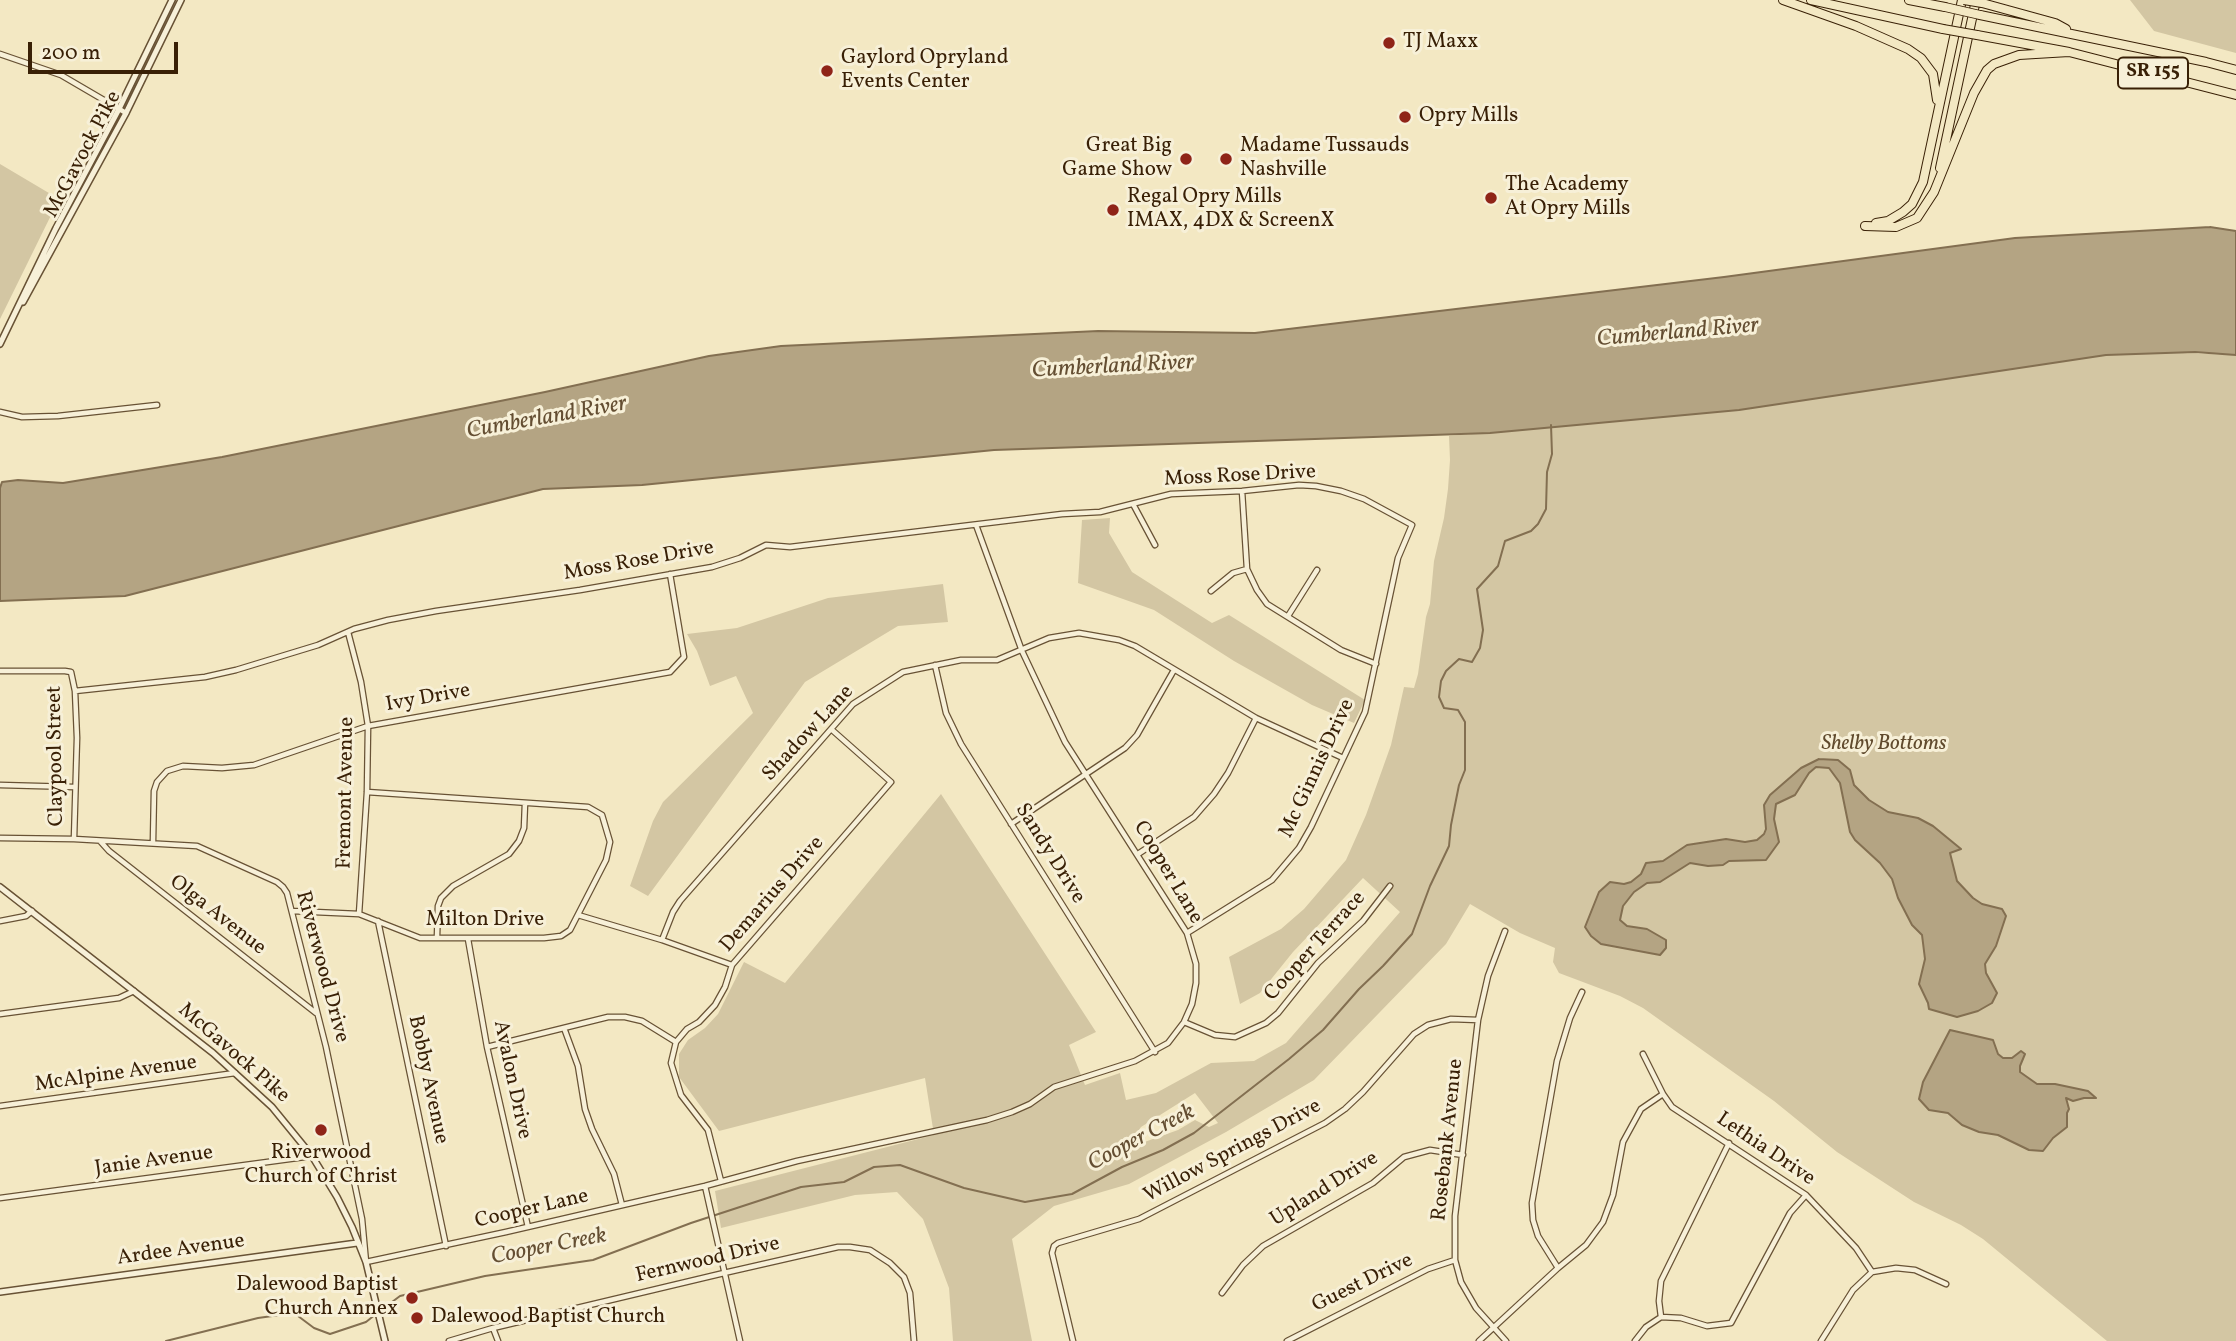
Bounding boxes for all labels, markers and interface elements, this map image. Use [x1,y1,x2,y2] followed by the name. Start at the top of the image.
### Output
[32,28,182,72] scale bar
[1403,30,1478,56] place label: TJ Maxx
[1381,35,1397,51] marker: TJ Maxx
[41,39,101,68] text: 200 m
[841,46,1008,96] place label: Gaylord Opryland Events Center
[2118,58,2188,88] road number: SR 155
[819,63,835,79] marker: Gaylord Opryland Events Center
[40,87,128,223] street label: McGavock Pike
[1419,104,1518,130] place label: Opry Mills
[1397,109,1413,125] marker: Opry Mills
[1062,134,1172,184] place label: Great Big Game Show
[1240,134,1409,184] place label: Madame Tussauds Nashville
[1178,151,1194,167] marker: Great Big Game Show
[1218,151,1234,167] marker: Madame Tussauds Nashville
[1505,173,1630,223] place label: The Academy At Opry Mills
[1127,185,1335,235] place label: Regal Opry Mills IMAX, 4DX & ScreenX
[1483,190,1499,206] marker: The Academy At Opry Mills
[1105,202,1121,218] marker: Regal Opry Mills IMAX, 4DX & ScreenX
[1596,313,1760,355] water label: Cumberland River
[1031,350,1195,386] water label: Cumberland River
[465,391,629,447] water label: Cumberland River
[1163,460,1317,494] street label: Moss Rose Drive
[562,536,716,588] street label: Moss Rose Drive
[384,679,472,719] street label: Ivy Drive
[758,681,860,787] street label: Shadow Lane
[43,685,71,827] street label: Claypool Street
[1275,696,1361,842] street label: Mc Ginnis Drive
[333,717,361,869] street label: Fremont Avenue
[1821,732,1947,758] park label: Shelby Bottoms
[1008,799,1090,909] street label: Sandy Drive
[1126,817,1208,929] street label: Cooper Lane
[716,832,830,958] street label: Demarius Drive
[164,870,270,962] street label: Olga Avenue
[1260,887,1372,1007] street label: Cooper Terrace
[289,888,353,1046] street label: Riverwood Drive
[426,908,544,934] street label: Milton Drive
[172,999,294,1109] street label: McGavock Pike
[401,1013,453,1147] street label: Bobby Avenue
[486,1018,536,1142] street label: Avalon Drive
[33,1051,199,1099] street label: McAlpine Avenue
[1428,1058,1470,1222] street label: Rosebank Avenue
[1140,1095,1326,1209] street label: Willow Springs Drive
[1084,1099,1200,1179] water label: Cooper Creek
[1711,1108,1819,1192] street label: Lethia Drive
[313,1122,329,1138] marker: Riverwood Church of Christ
[93,1141,215,1183] street label: Janie Avenue
[245,1141,397,1191] place label: Riverwood Church of Christ
[1266,1147,1384,1233] street label: Upland Drive
[473,1185,591,1235] street label: Cooper Lane
[489,1223,609,1273] water label: Cooper Creek
[116,1230,246,1272] street label: Ardee Avenue
[634,1232,782,1290] street label: Fernwood Drive
[1308,1249,1418,1319] street label: Guest Drive
[236,1273,398,1323] place label: Dalewood Baptist Church Annex
[404,1290,420,1306] marker: Dalewood Baptist Church Annex
[431,1305,665,1331] place label: Dalewood Baptist Church
[409,1310,425,1326] marker: Dalewood Baptist Church

